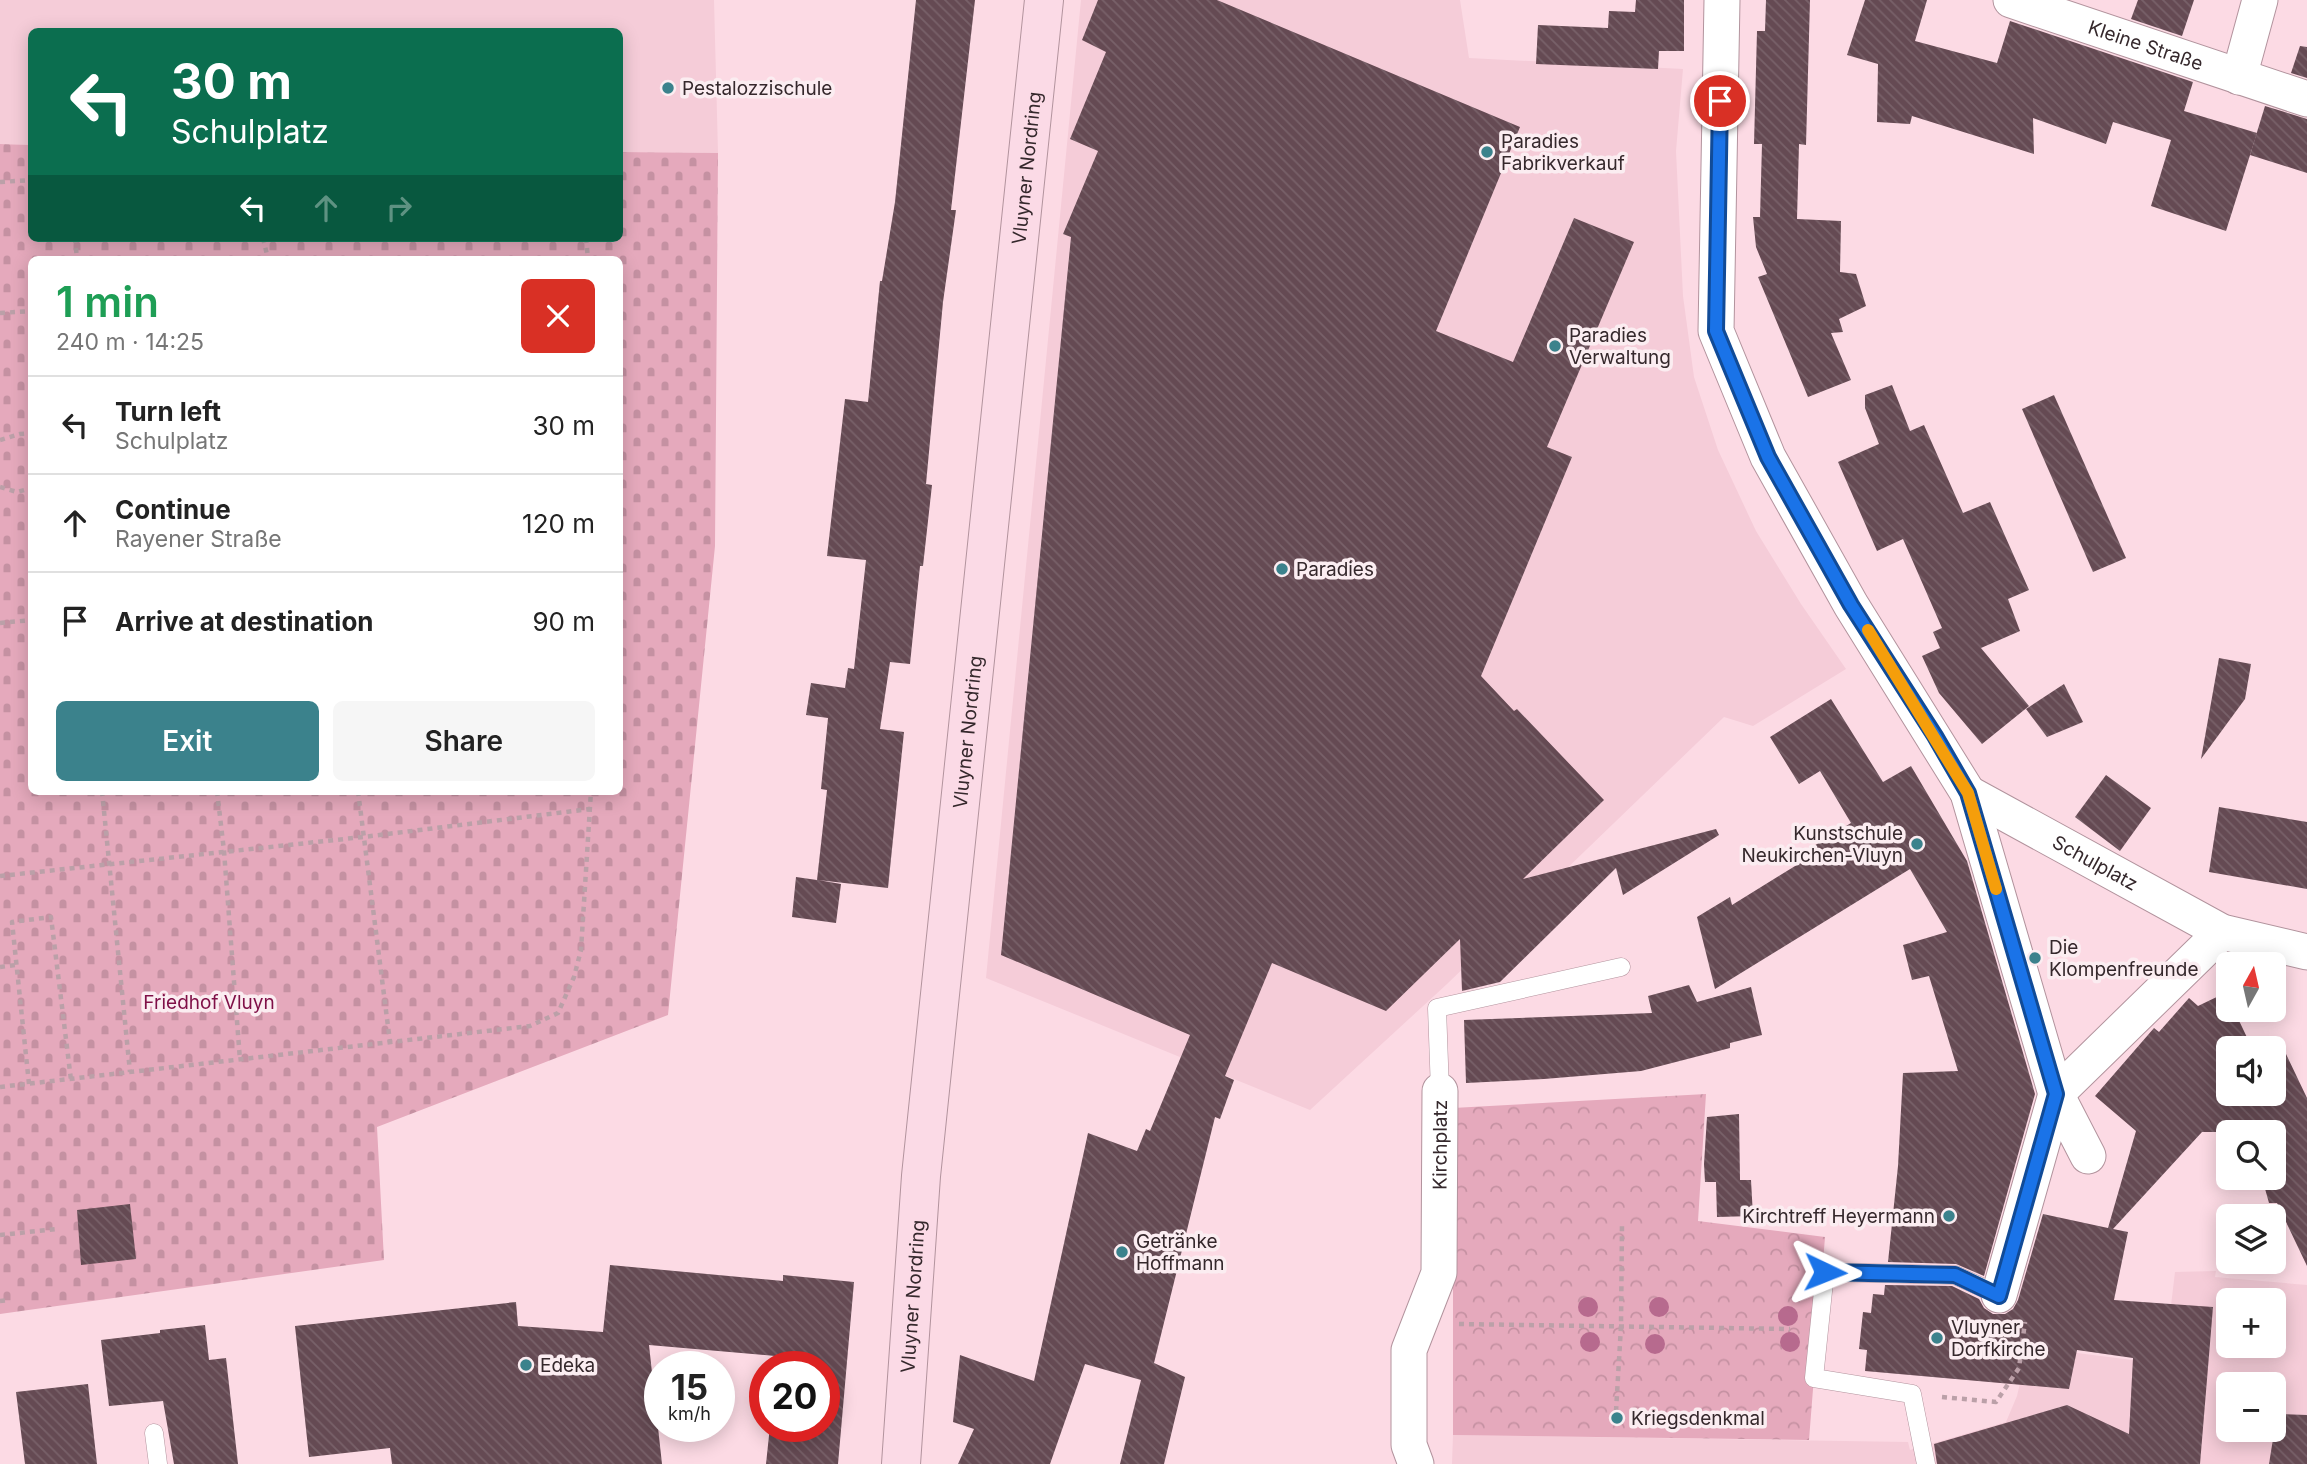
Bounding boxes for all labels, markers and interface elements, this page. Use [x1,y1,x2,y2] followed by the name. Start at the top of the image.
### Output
[2085,15,2206,75] street label: Kleine Straße
[171,52,292,111] text: 30 m
[56,56,147,147] icon: left
[1690,71,1750,131] pin
[682,77,832,100] place label: Pestalozzischule
[660,80,676,96] marker: Pestalozzischule
[1701,82,1739,120] icon: arrive
[1007,91,1046,246] street label: Vluyner Nordring
[171,112,329,151] text: Schulplatz
[1501,130,1625,175] place label: Paradies Fabrikverkauf
[1479,144,1495,160] marker: Paradies Fabrikverkauf
[234,189,272,227] icon: left
[307,189,345,227] icon: ahead
[380,189,418,227] icon: right
[56,276,159,327] text: 1 min
[521,279,595,353] button: close
[1569,324,1671,369] place label: Paradies Verwaltung
[56,328,204,356] text: 240 m · 14:25
[1547,338,1563,354] marker: Paradies Verwaltung
[115,396,221,427] text: Turn left
[56,406,94,444] icon: left
[532,410,595,441] text: 30 m
[115,427,228,455] text: Schulplatz
[115,494,231,525] text: Continue
[56,504,94,542] icon: ahead
[522,508,595,539] text: 120 m
[115,525,282,553] text: Rayener Straße
[1296,558,1374,581] place label: Paradies
[1274,561,1290,577] marker: Paradies
[56,602,94,640] icon: arrive
[115,606,374,637] text: Arrive at destination
[532,606,595,637] text: 90 m
[948,655,987,810] street label: Vluyner Nordring
[56,701,319,781] button: Exit
[333,701,595,781] button: Share
[1741,822,1903,867] place label: Kunstschule Neukirchen-Vluyn
[2049,830,2142,895] street label: Schulplatz
[1909,836,1925,852] marker: Kunstschule Neukirchen-Vluyn
[2049,936,2198,981] place label: Die Klompenfreunde
[2027,950,2043,966] marker: Die Klompenfreunde
[2216,952,2286,1022] north arrow
[2216,952,2286,1442] map controls
[143,991,275,1014] park label: Friedhof Vluyn
[2216,1036,2286,1106] button: sound
[1428,1100,1451,1190] street label: Kirchplatz
[2216,1120,2286,1190] button: search
[2216,1204,2286,1274] button: layers
[1742,1205,1935,1228] place label: Kirchtreff Heyermann
[1941,1208,1957,1224] marker: Kirchtreff Heyermann
[896,1219,929,1374] street label: Vluyner Nordring
[1136,1230,1225,1275] place label: Getränke Hoffmann
[1788,1235,1862,1309] position arrow
[1114,1244,1130,1260] marker: Getränke Hoffmann
[2216,1288,2286,1358] button: +
[1951,1316,2046,1361] place label: Vluyner Dorfkirche
[1929,1330,1945,1346] marker: Vluyner Dorfkirche
[749,1351,840,1442] speed limit sign: 20
[540,1354,595,1377] place label: Edeka
[518,1357,534,1373] marker: Edeka
[671,1366,708,1408] text: 15
[2216,1372,2286,1442] button: −
[668,1403,711,1424] text: km/h
[1631,1407,1765,1430] place label: Kriegsdenkmal
[1609,1410,1625,1426] marker: Kriegsdenkmal

